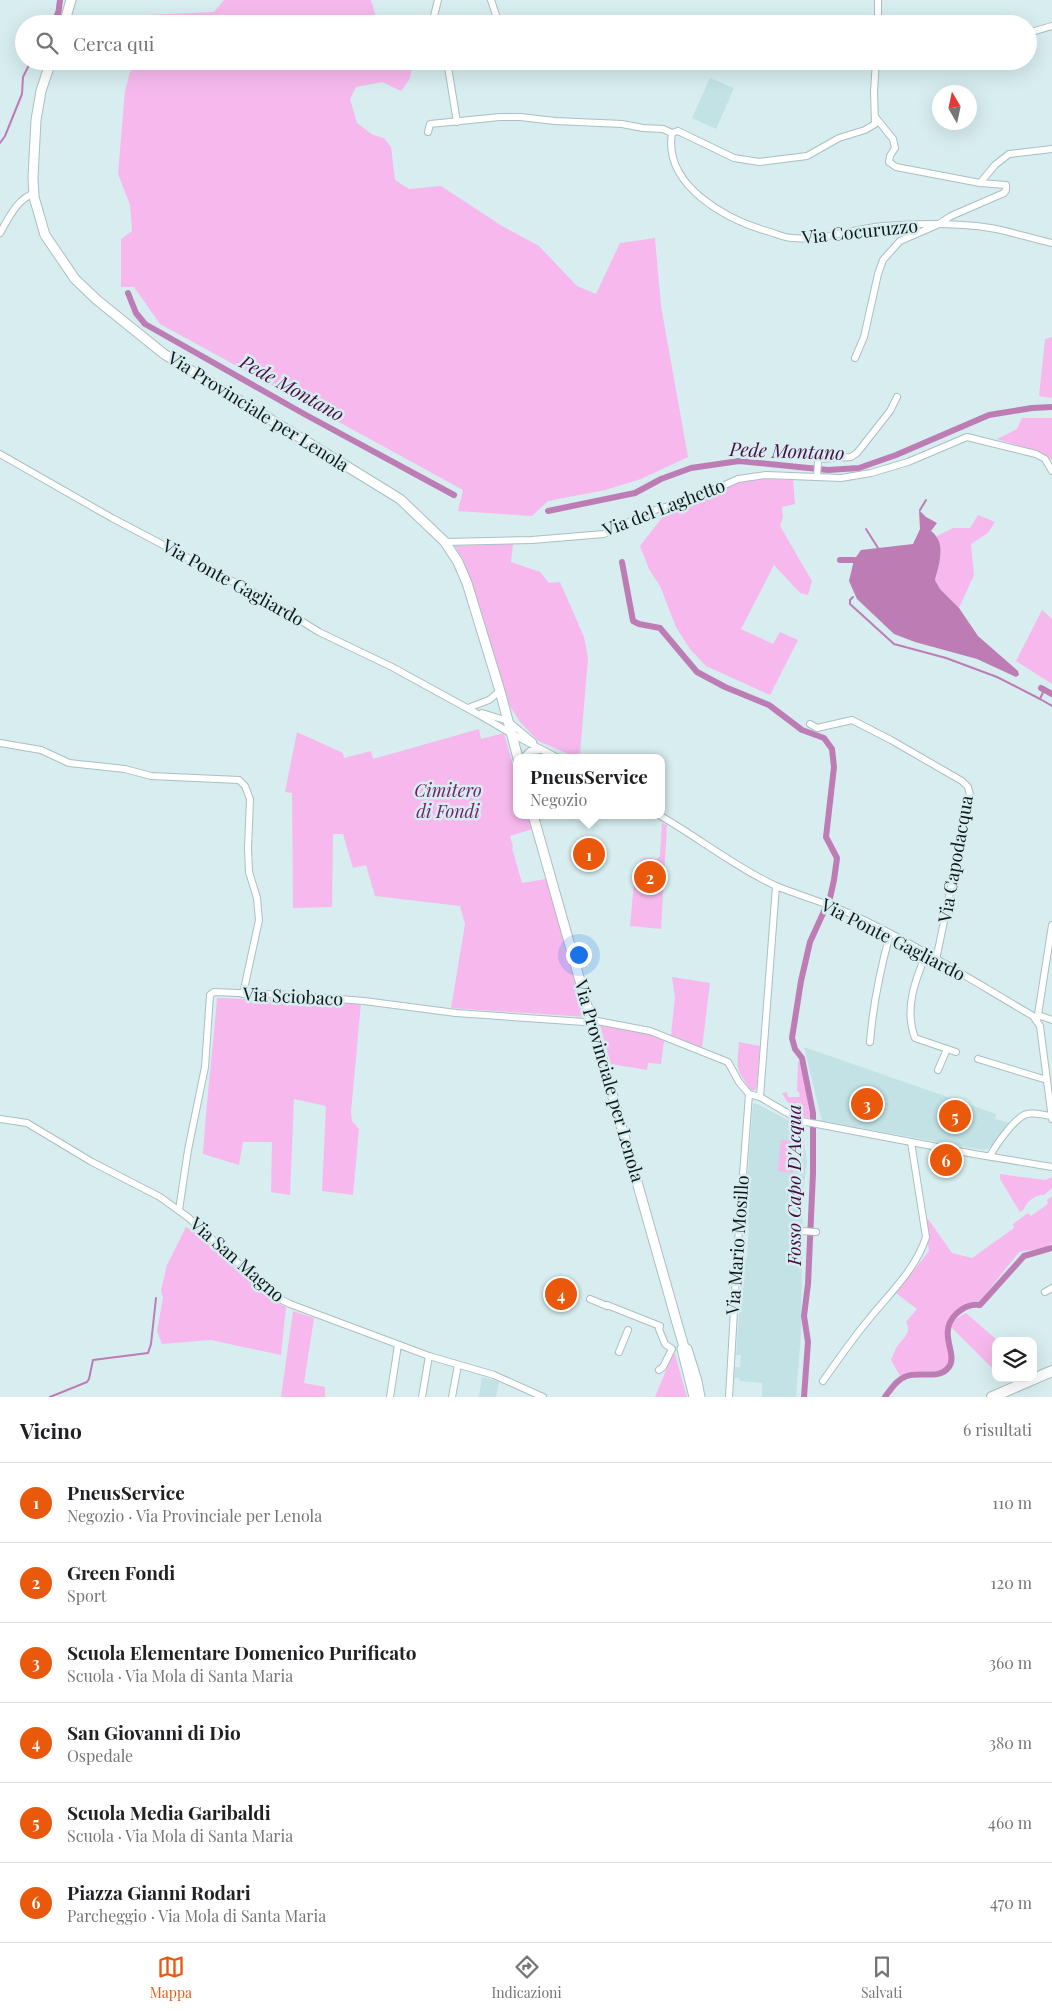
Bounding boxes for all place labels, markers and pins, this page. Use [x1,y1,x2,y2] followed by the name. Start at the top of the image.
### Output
[573,835,605,873] pin: 1
[634,858,666,896] pin: 2
[851,1085,883,1123] pin: 3
[939,1097,971,1135] pin: 5
[930,1141,962,1179] pin: 6
[545,1275,577,1313] pin: 4

